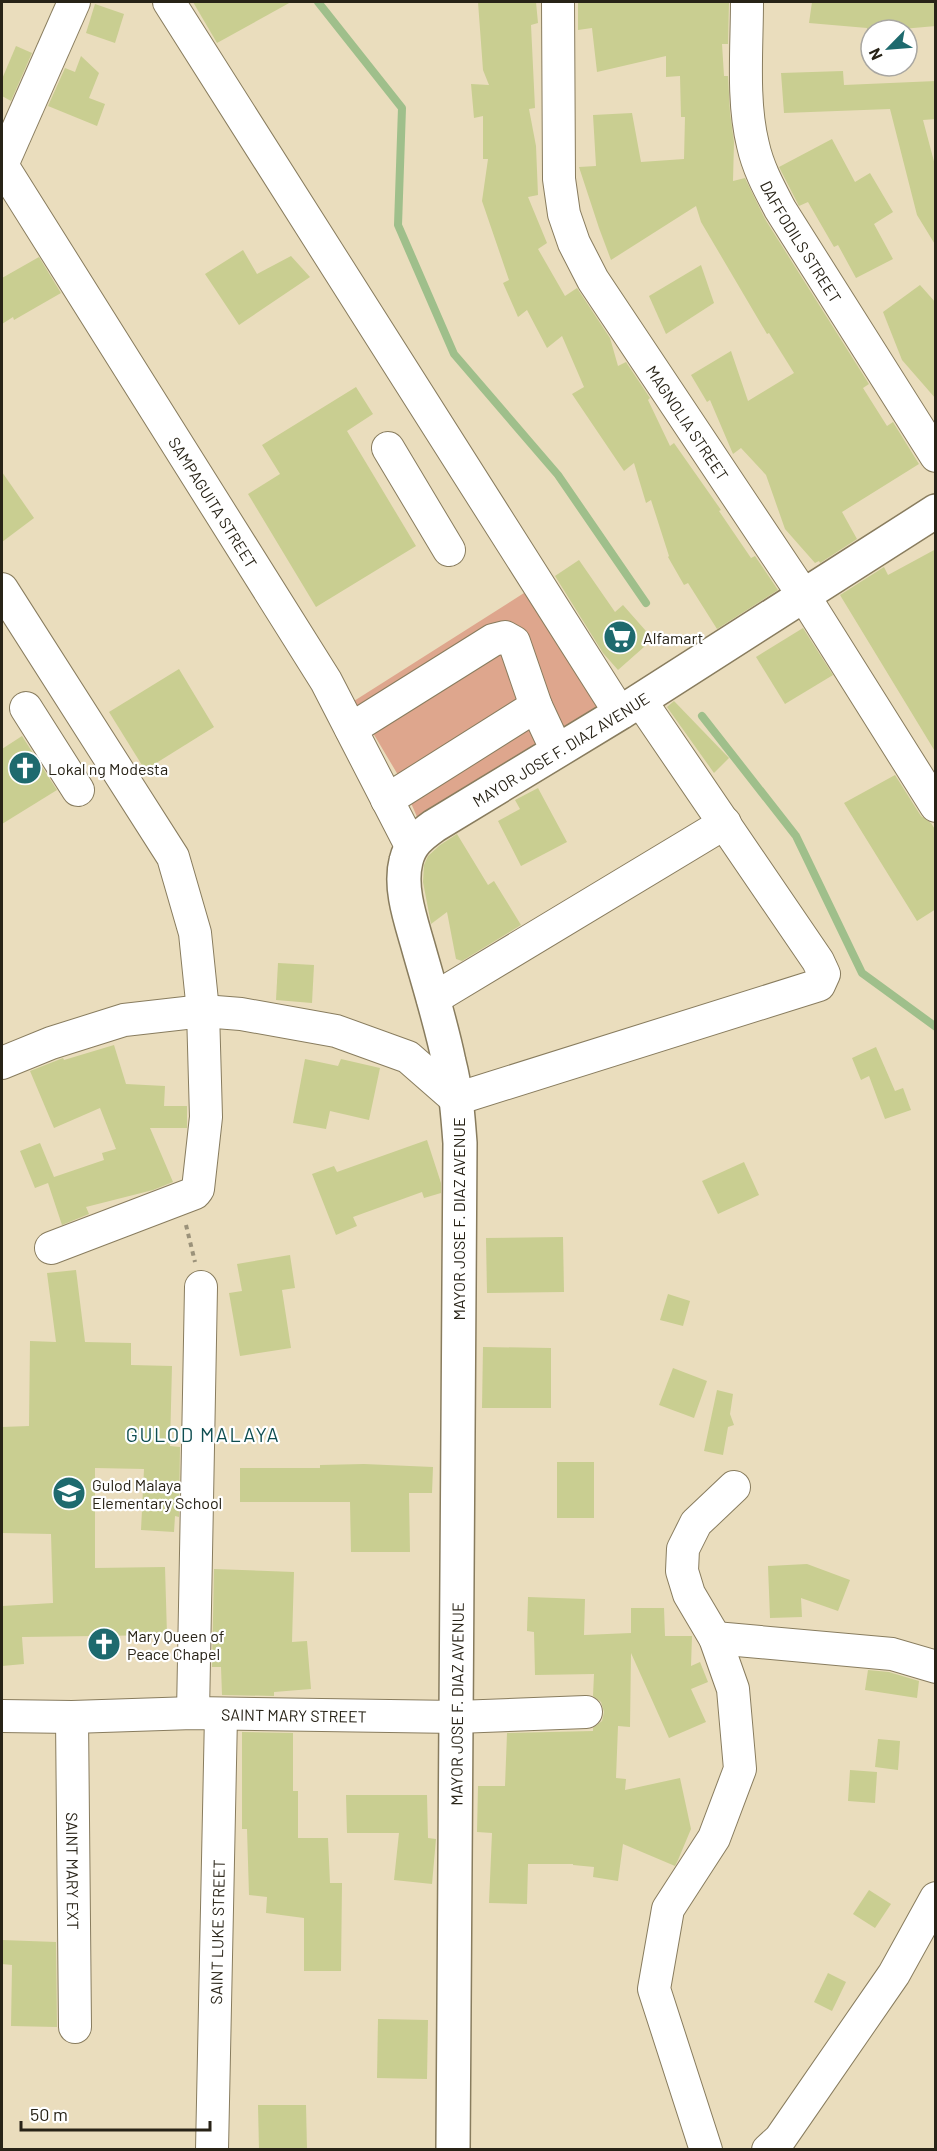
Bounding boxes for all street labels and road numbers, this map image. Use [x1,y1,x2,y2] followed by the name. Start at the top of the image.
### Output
[757,177,846,306] street label: DAFFODILS STREET
[643,361,733,484] street label: MAGNOLIA STREET
[165,433,262,571] street label: SAMPAGUITA STREET
[469,688,652,810] street label: MAYOR JOSE F. DIAZ AVENUE
[449,1117,468,1321] street label: MAYOR JOSE F. DIAZ AVENUE
[446,1602,466,1806] street label: MAYOR JOSE F. DIAZ AVENUE
[221,1704,367,1725] street label: SAINT MARY STREET
[63,1812,84,1930] street label: SAINT MARY EXT
[206,1859,228,2005] street label: SAINT LUKE STREET

